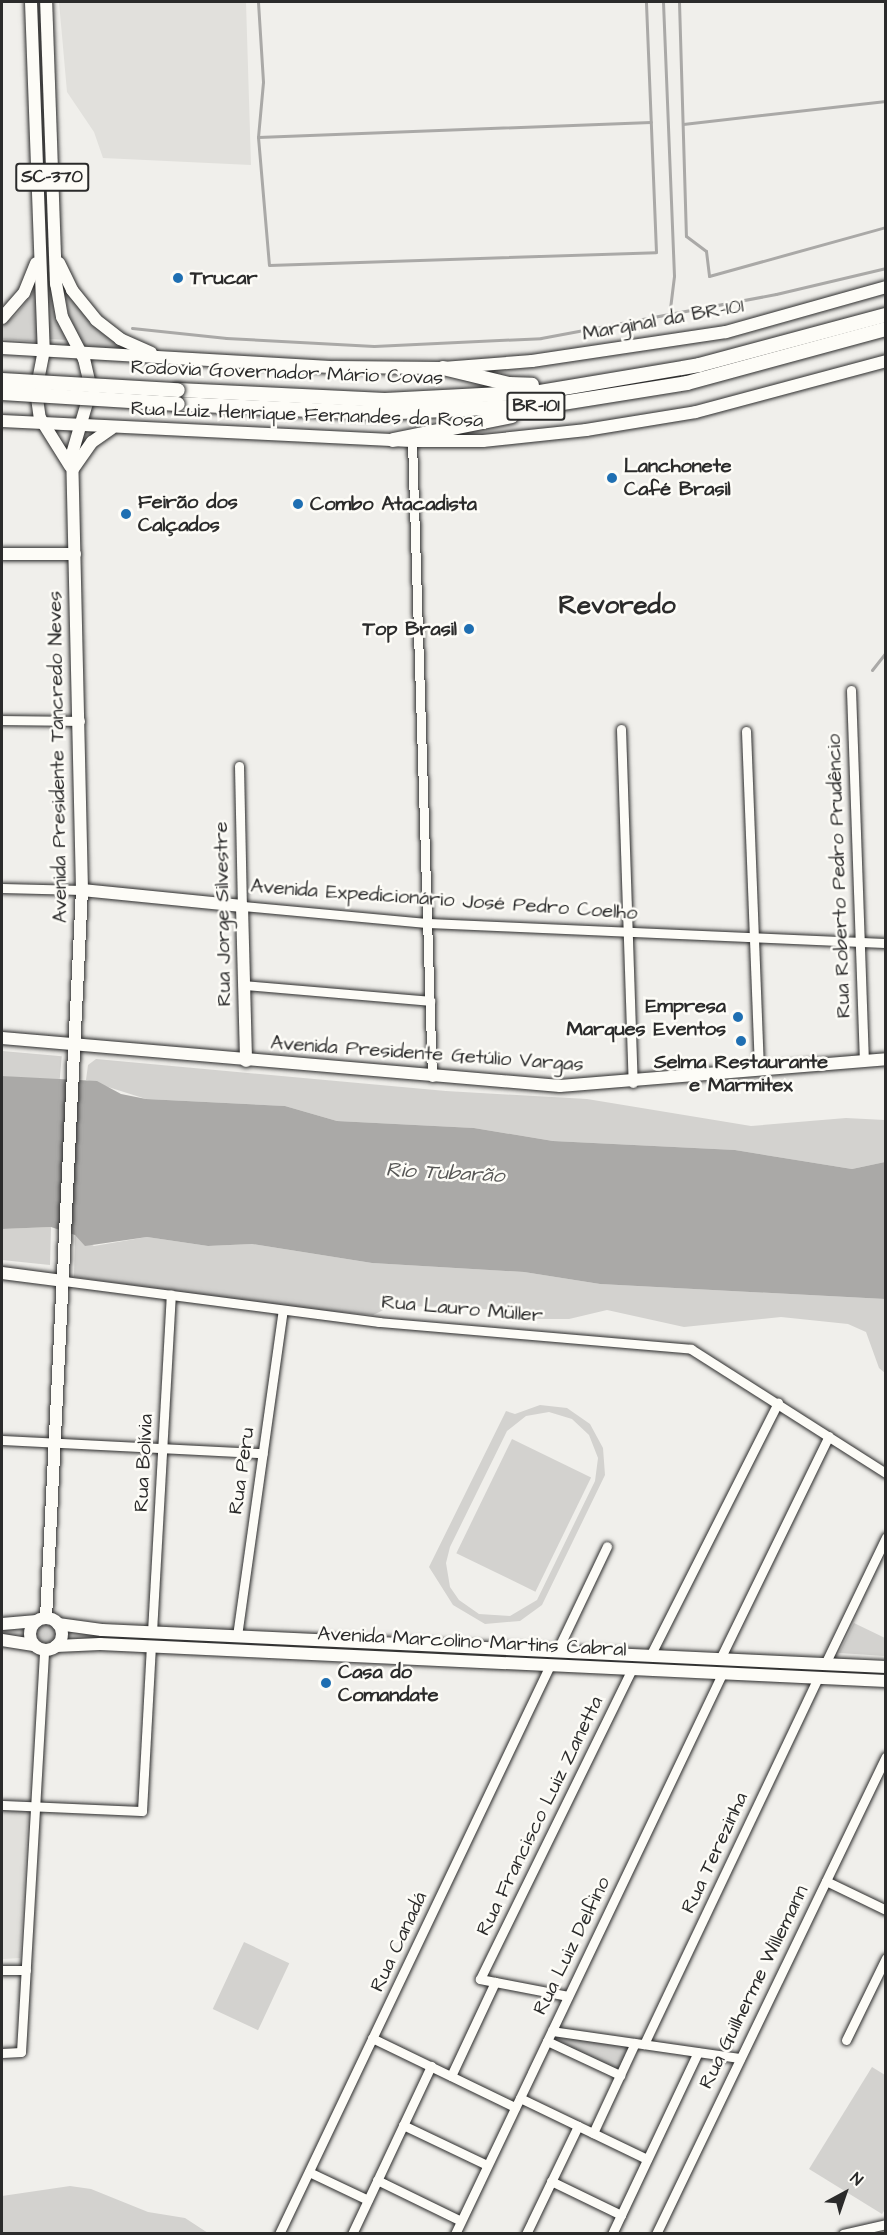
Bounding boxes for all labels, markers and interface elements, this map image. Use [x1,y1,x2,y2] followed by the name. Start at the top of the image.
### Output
[14,162,90,192] road number: SC-370
[190,266,258,290] place label: Trucar
[171,271,185,285] marker: Trucar
[581,294,745,346] street label: Marginal da BR-101
[130,356,444,390] street label: Rodovia Governador Mário Covas
[506,391,566,421] road number: BR-101
[130,397,484,433] street label: Rua Luiz Henrique Fernandes da Rosa
[624,454,732,501] place label: Lanchonete Café Brasil
[605,471,619,485] marker: Lanchonete Café Brasil
[138,490,238,537] place label: Feirão dos Calçados
[310,492,477,516] place label: Combo Atacadista
[291,497,305,511] marker: Combo Atacadista
[119,507,133,521] marker: Feirão dos Calçados
[558,590,676,622] district label: Revoredo
[43,591,73,923] street label: Avenida Presidente Tancredo Neves
[363,617,457,641] place label: Top Brasil
[462,622,476,636] marker: Top Brasil
[822,733,856,1019] street label: Rua Roberto Pedro Prudêncio
[209,821,237,1007] street label: Rua Jorge Silvestre
[250,875,638,925] street label: Avenida Expedicionário José Pedro Coelho
[567,994,726,1041] place label: Empresa Marques Eventos
[731,1010,745,1024] marker: Empresa Marques Eventos
[270,1031,584,1077] street label: Avenida Presidente Getúlio Vargas
[734,1034,748,1048] marker: Selma Restaurante e Marmitex
[654,1050,828,1097] place label: Selma Restaurante e Marmitex
[385,1157,505,1189] water label: Rio Tubarão
[380,1290,544,1328] street label: Rua Lauro Müller
[129,1414,159,1512] street label: Rua Bolívia
[224,1426,260,1516] street label: Rua Peru
[317,1622,627,1662] street label: Avenida Marcolino Martins Cabral
[338,1660,438,1707] place label: Casa do Comandate
[319,1676,333,1690] marker: Casa do Comandate
[472,1692,608,1940] street label: Rua Francisco Luiz Zanetta
[676,1789,754,1917] street label: Rua Terezinha
[528,1873,616,2019] street label: Rua Luiz Delfino
[694,1881,814,2093] street label: Rua Guilherme Willemann
[365,1888,433,1996] street label: Rua Canadá
[815,2163,875,2223] north arrow
[846,2168,867,2191] text: N

